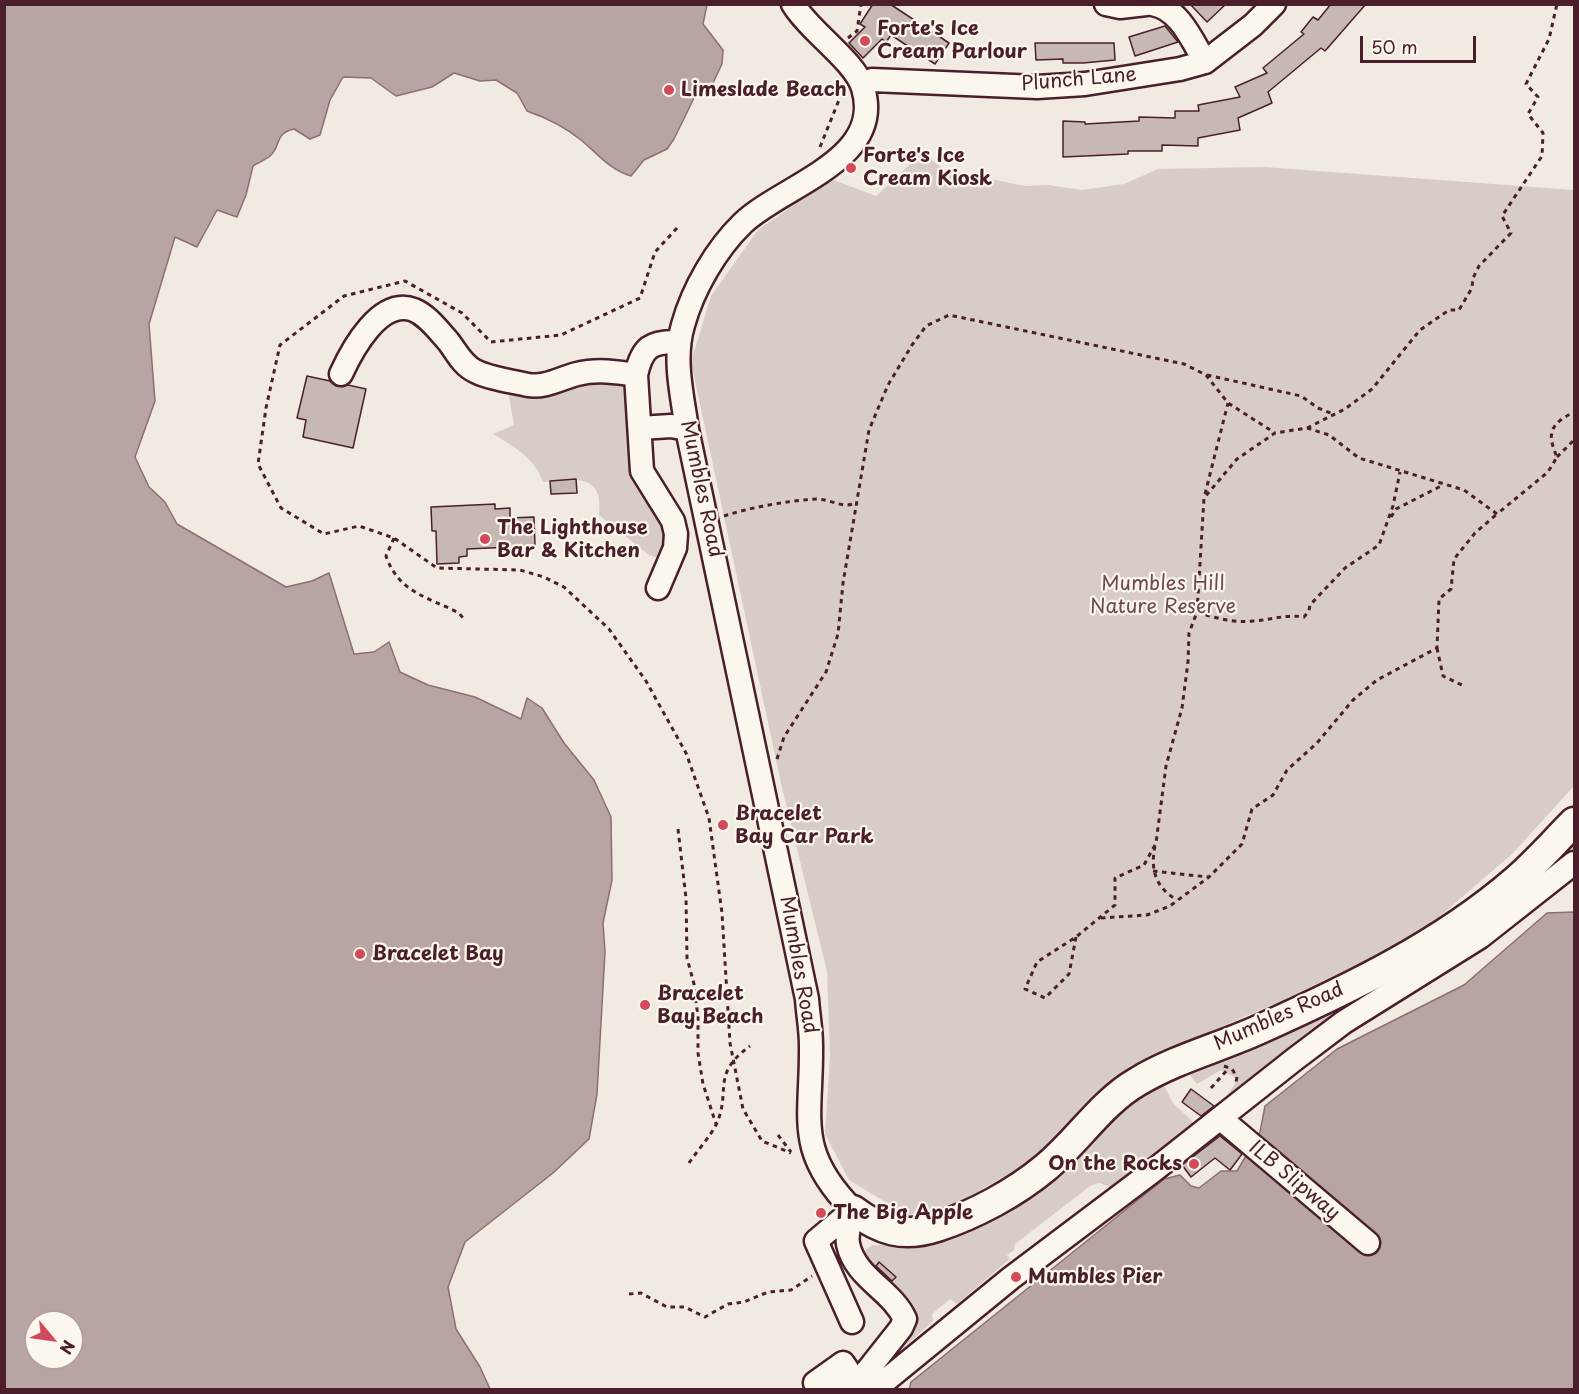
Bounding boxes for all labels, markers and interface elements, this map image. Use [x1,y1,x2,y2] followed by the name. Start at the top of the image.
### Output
[877,17,1027,64] place label: Forte's Ice Cream Parlour
[1363,24,1478,62] scale bar
[1371,33,1418,60] text: 50 m
[858,34,872,48] marker: Forte's Ice Cream Parlour
[1020,63,1138,97] street label: Plunch Lane
[681,78,847,102] place label: Limeslade Beach
[662,83,676,97] marker: Limeslade Beach
[863,144,992,191] place label: Forte's Ice Cream Kiosk
[844,161,858,175] marker: Forte's Ice Cream Kiosk
[675,418,727,560] street label: Mumbles Road
[497,516,648,563] place label: The Lighthouse Bar & Kitchen
[478,532,492,546] marker: The Lighthouse Bar & Kitchen
[1090,572,1236,619] park label: Mumbles Hill Nature Reserve
[735,802,874,849] place label: Bracelet Bay Car Park
[716,818,730,832] marker: Bracelet Bay Car Park
[774,894,822,1036] street label: Mumbles Road
[372,942,503,966] place label: Bracelet Bay
[353,947,367,961] marker: Bracelet Bay
[1210,978,1348,1056] street label: Mumbles Road
[657,982,763,1029] place label: Bracelet Bay Beach
[638,998,652,1012] marker: Bracelet Bay Beach
[1244,1136,1344,1226] street label: ILB Slipway
[1048,1152,1182,1176] place label: On the Rocks
[1187,1157,1201,1171] marker: On the Rocks
[833,1201,973,1225] place label: The Big Apple
[814,1206,828,1220] marker: The Big Apple
[1028,1265,1163,1289] place label: Mumbles Pier
[1009,1270,1023,1284] marker: Mumbles Pier
[24,1310,84,1370] north arrow
[54,1336,82,1359] text: N

